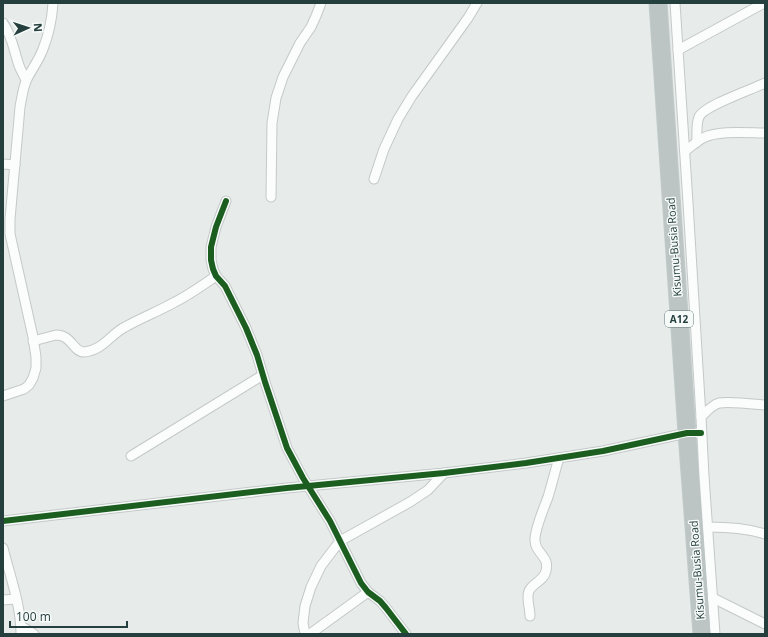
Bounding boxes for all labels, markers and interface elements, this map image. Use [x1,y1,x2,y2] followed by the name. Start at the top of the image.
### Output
[8,8,48,48] north arrow
[31,23,46,32] text: N
[663,197,684,297] street label: Kisumu-Busia Road
[665,311,693,327] road number: A12
[686,520,707,620] street label: Kisumu-Busia Road
[10,603,127,629] scale bar
[16,608,51,625] text: 100 m

